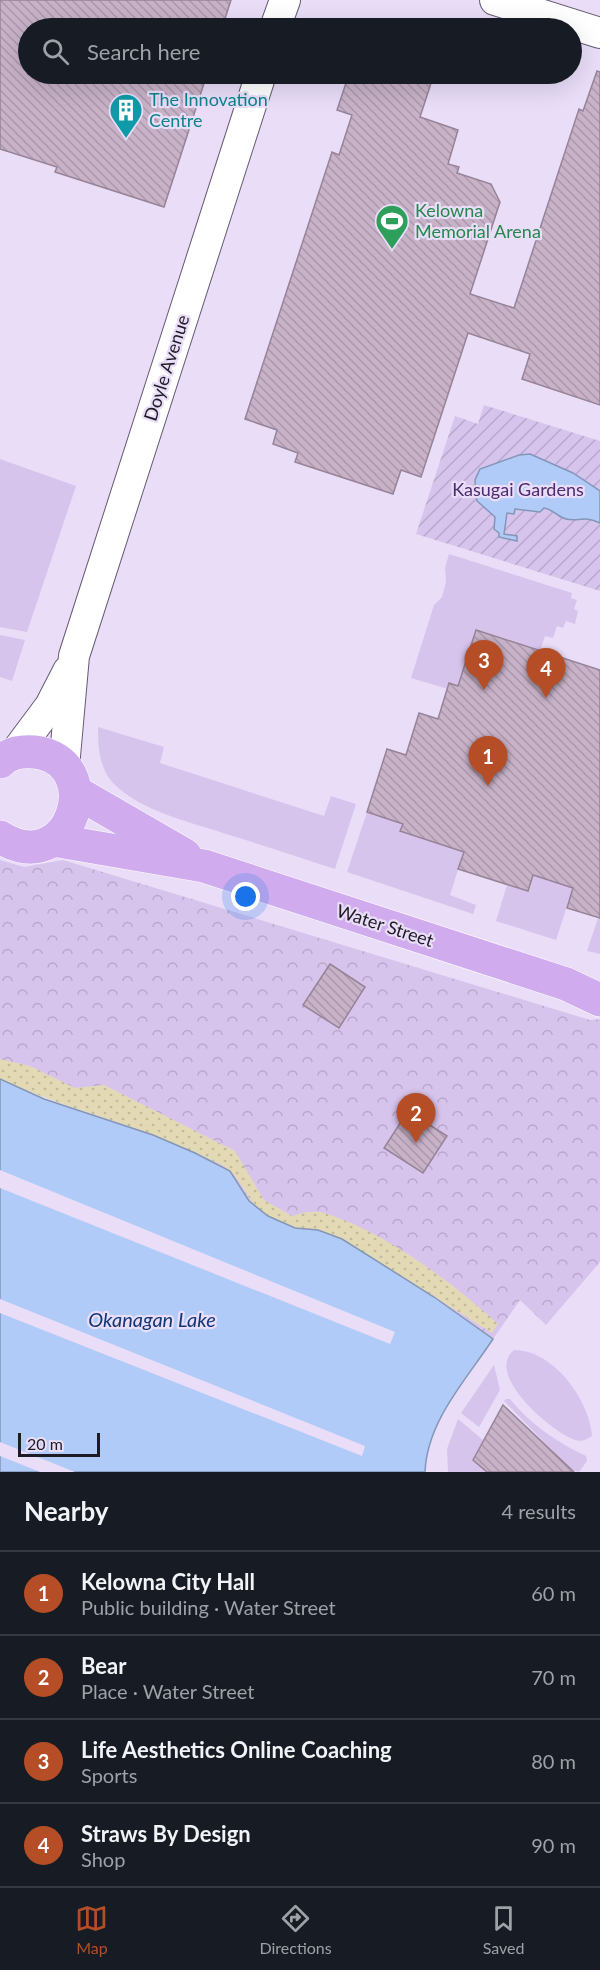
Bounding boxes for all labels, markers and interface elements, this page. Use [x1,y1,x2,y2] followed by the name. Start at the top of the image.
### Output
[18,18,582,84] search box
[39,35,72,68] icon: search
[87,38,200,65] text: Search here
[149,88,268,131] place label: The Innovation Centre
[108,92,144,139] building icon: The Innovation Centre
[415,199,541,242] place label: Kelowna Memorial Arena
[374,203,410,250] sports icon: Kelowna Memorial Arena
[139,312,194,423] street label: Doyle Avenue
[452,478,584,500] park label: Kasugai Gardens
[464,640,504,690] pin: 3
[526,648,566,698] pin: 4
[468,736,508,786] pin: 1
[231,882,260,911] your location
[334,899,437,951] street label: Water Street
[396,1094,436,1143] pin: 2
[88,1307,216,1331] water label: Okanagan Lake
[18,1430,100,1458] scale bar
[27,1434,63,1453] text: 20 m
[24,1495,109,1527] text: Nearby
[501,1499,576,1523] text: 4 results
[81,1568,255,1595] text: Kelowna City Hall
[38,1581,49,1605] text: 1
[531,1581,576,1605] text: 60 m
[81,1595,336,1619] text: Public building · Water Street
[81,1652,126,1679] text: Bear
[38,1665,49,1689] text: 2
[531,1665,576,1689] text: 70 m
[81,1679,254,1703] text: Place · Water Street
[81,1736,392,1763] text: Life Aesthetics Online Coaching
[38,1749,49,1773] text: 3
[531,1749,576,1773] text: 80 m
[81,1763,137,1787] text: Sports
[81,1820,251,1847] text: Straws By Design
[38,1833,49,1857] text: 4
[531,1833,576,1857] text: 90 m
[81,1847,125,1871] text: Shop
[75,1902,108,1957] tab: Map
[259,1902,332,1957] tab: Directions
[483,1902,524,1957] tab: Saved

